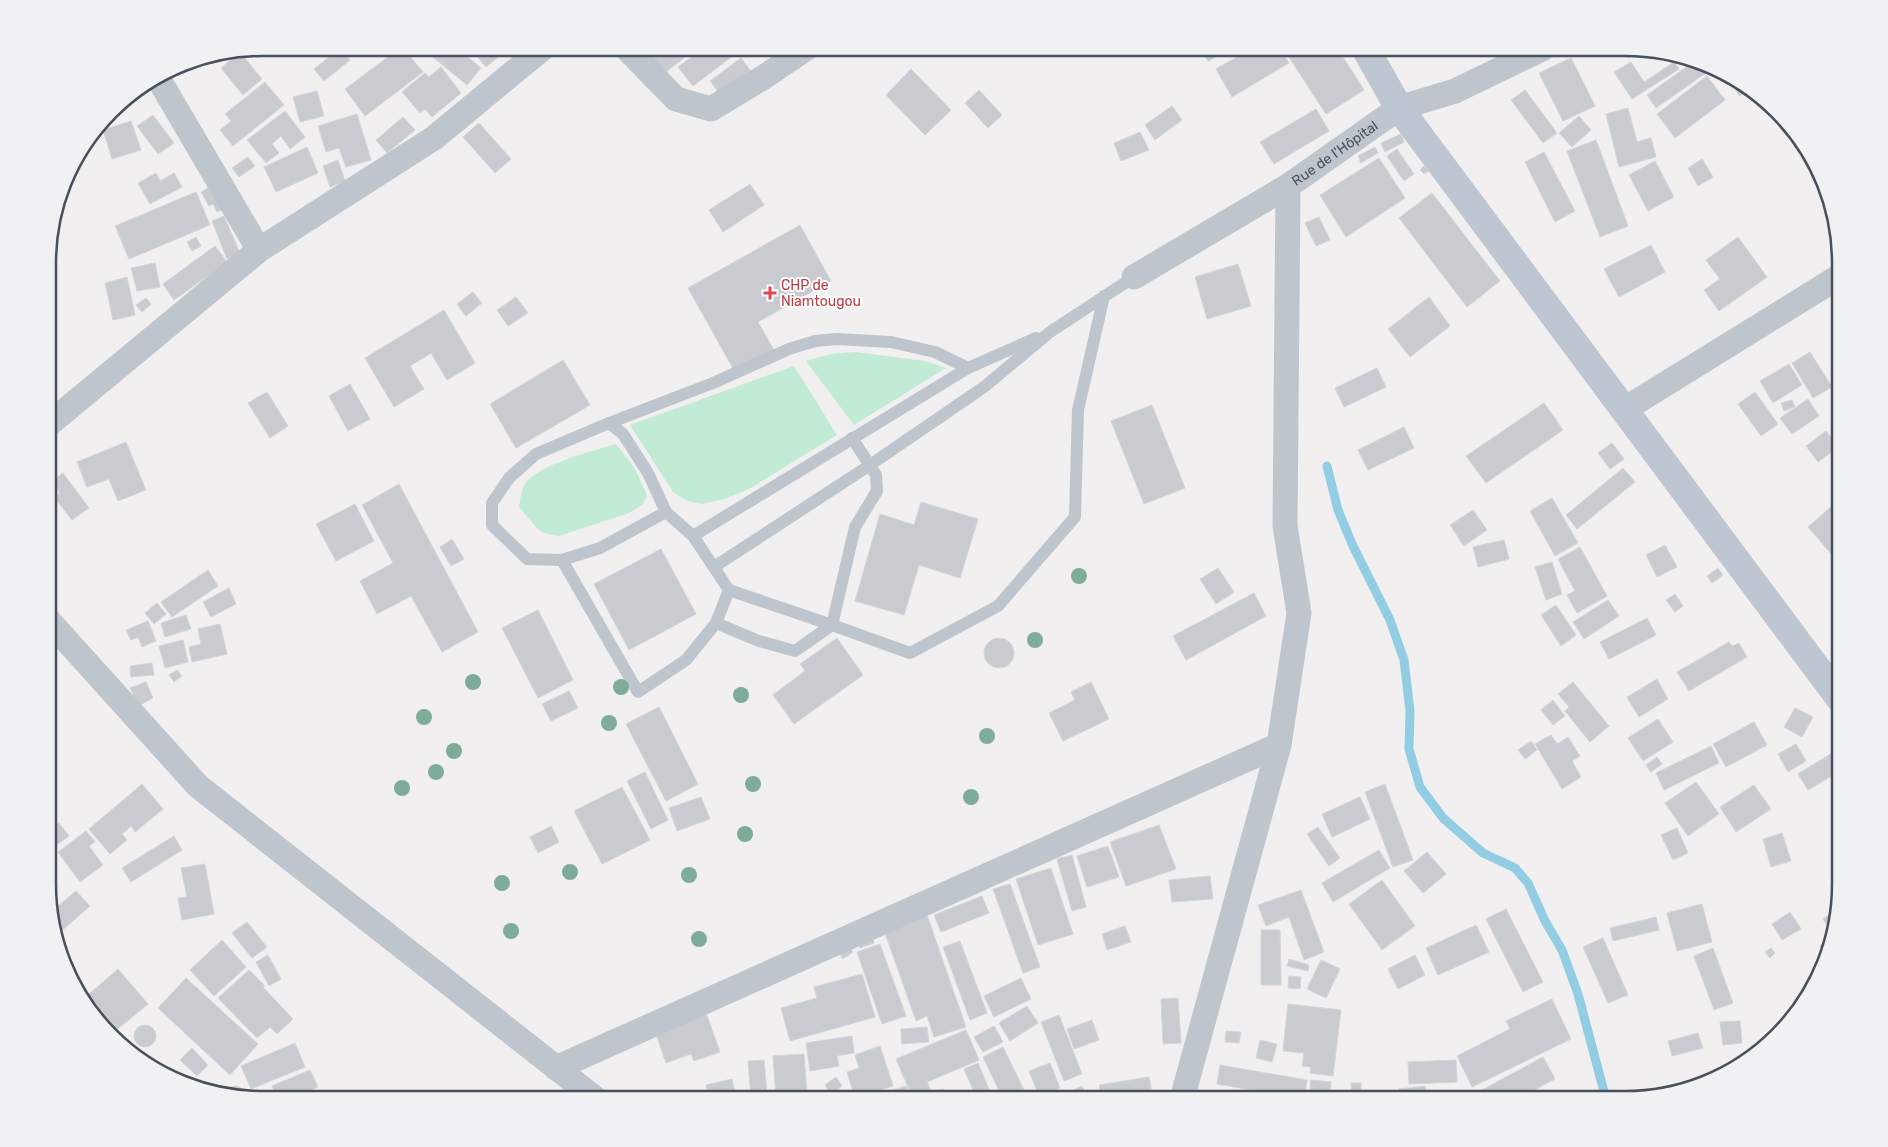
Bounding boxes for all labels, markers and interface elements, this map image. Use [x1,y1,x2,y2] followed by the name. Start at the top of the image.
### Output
[1288,117,1381,189] street label: Rue de l'Hôpital
[781,277,861,310] place label: CHP de Niamtougou
[763,286,777,300] marker: CHP de Niamtougou

